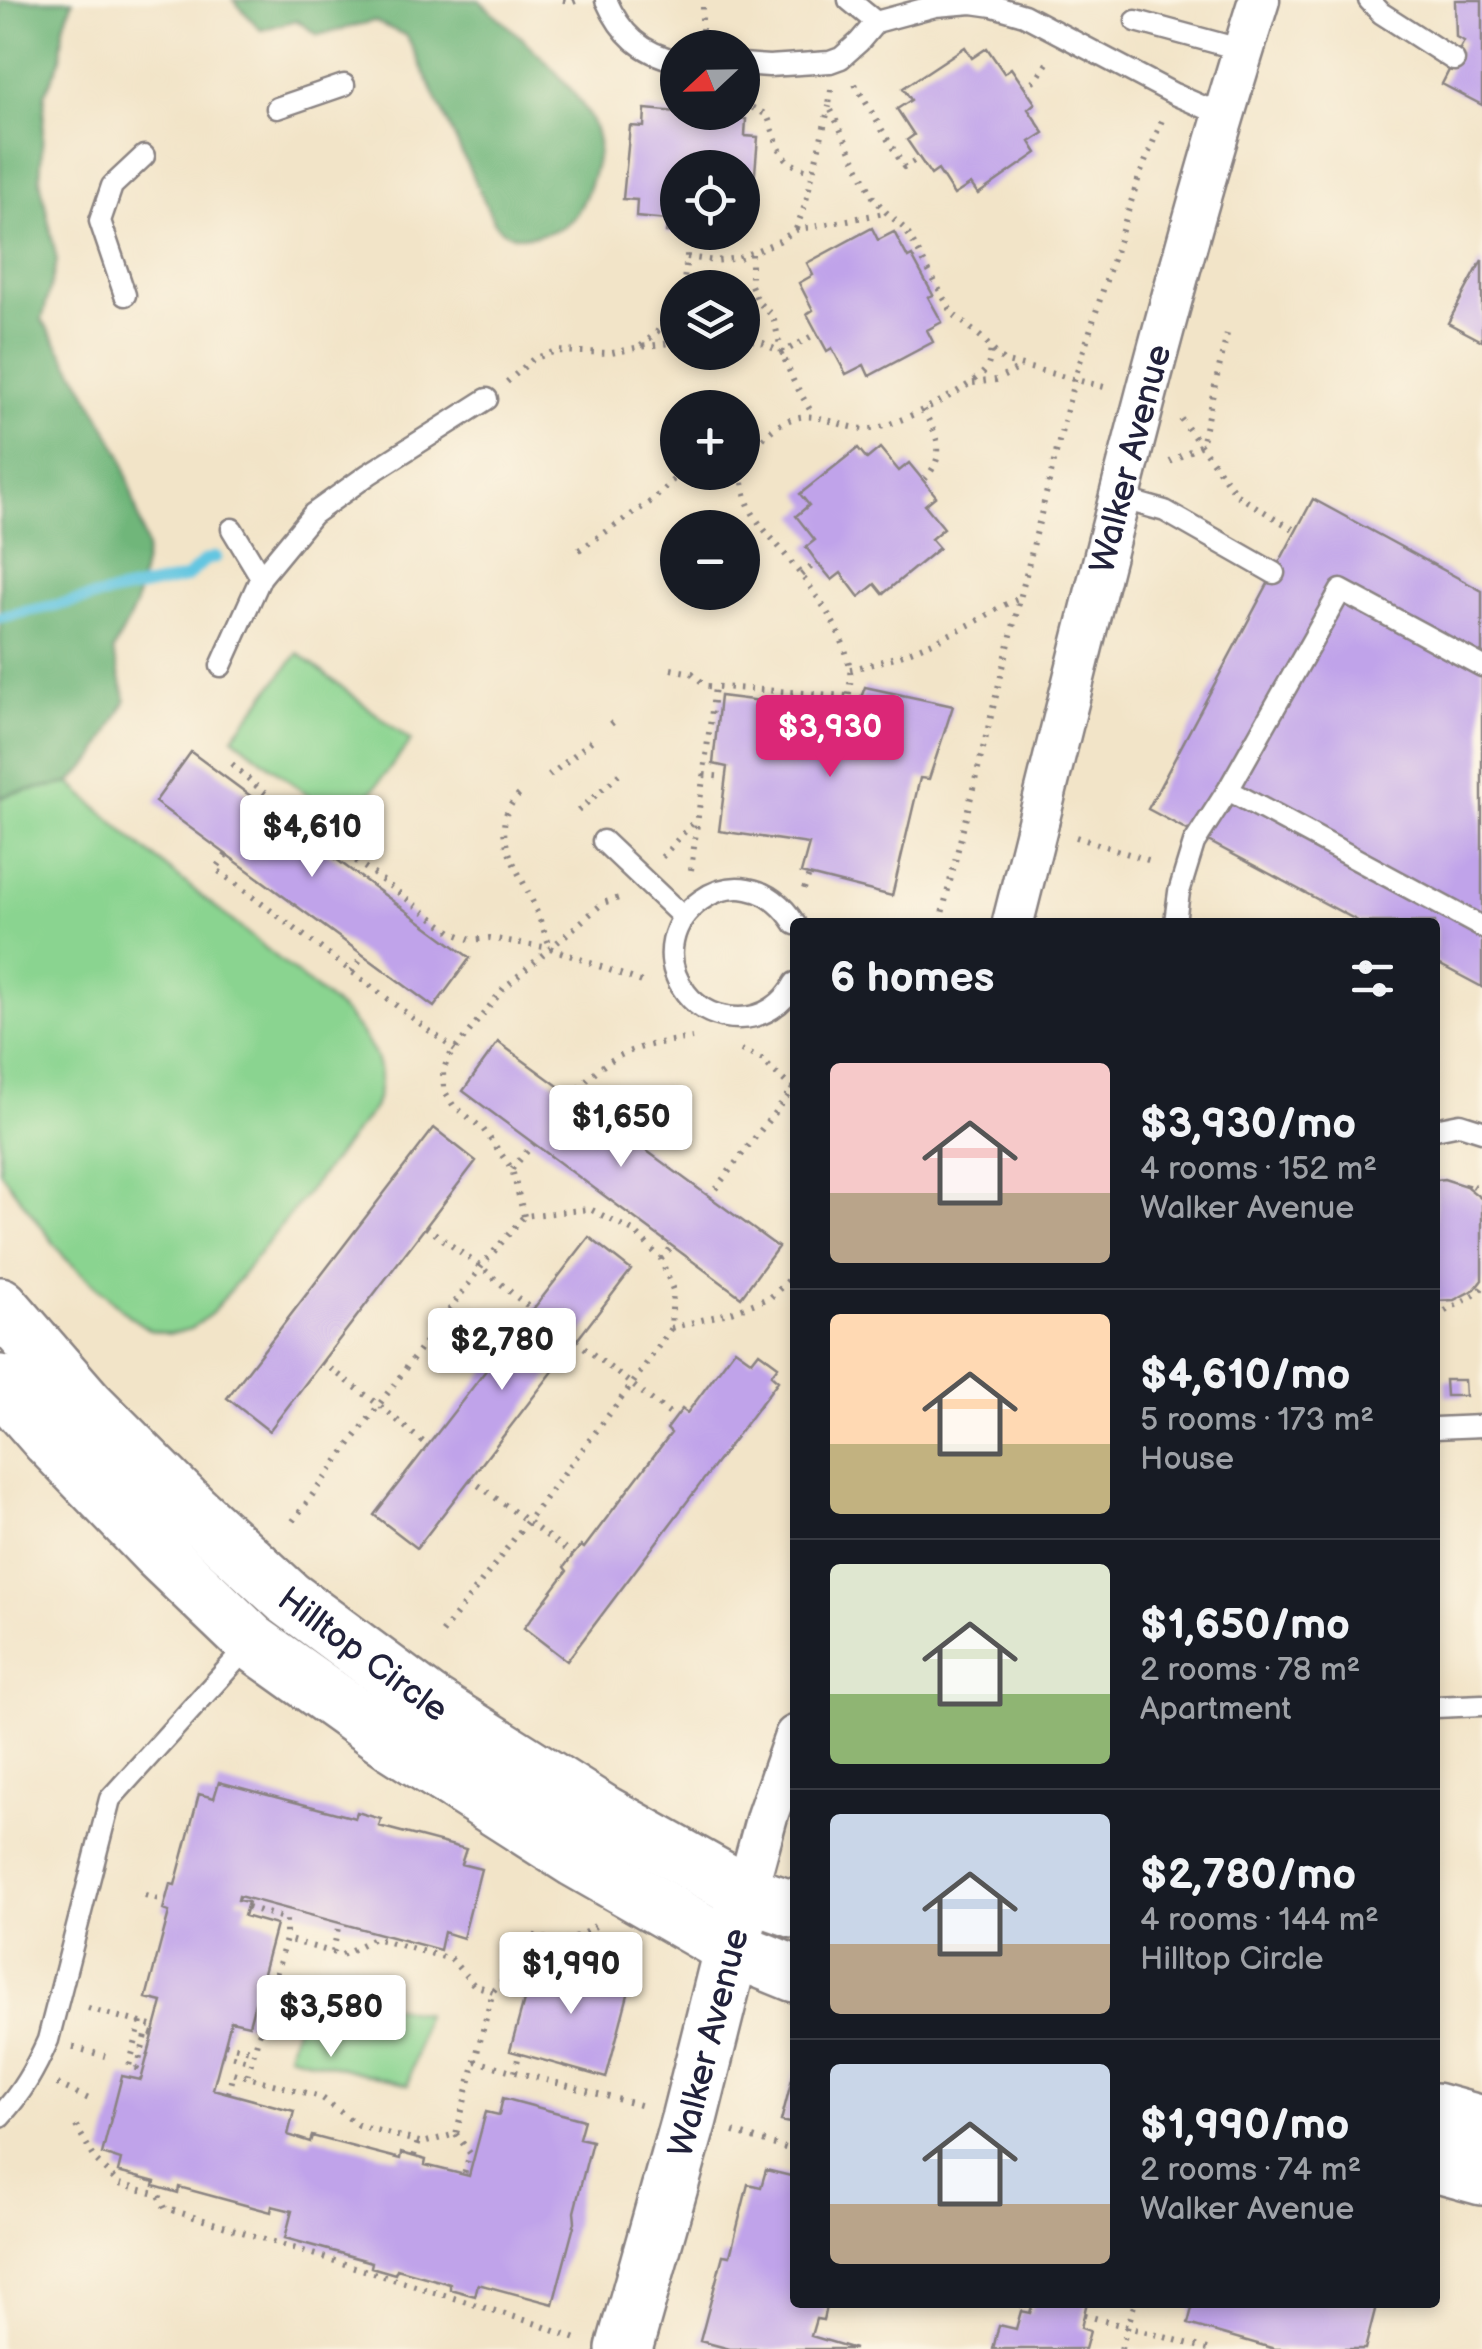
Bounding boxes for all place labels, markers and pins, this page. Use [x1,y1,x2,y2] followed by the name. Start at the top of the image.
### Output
[749,695,911,780] pin: $3,930
[231,795,393,880] pin: $4,610
[540,1085,702,1170] pin: $1,650
[421,1308,583,1393] pin: $2,780
[490,1932,652,2017] pin: $1,990
[250,1975,412,2060] pin: $3,580

